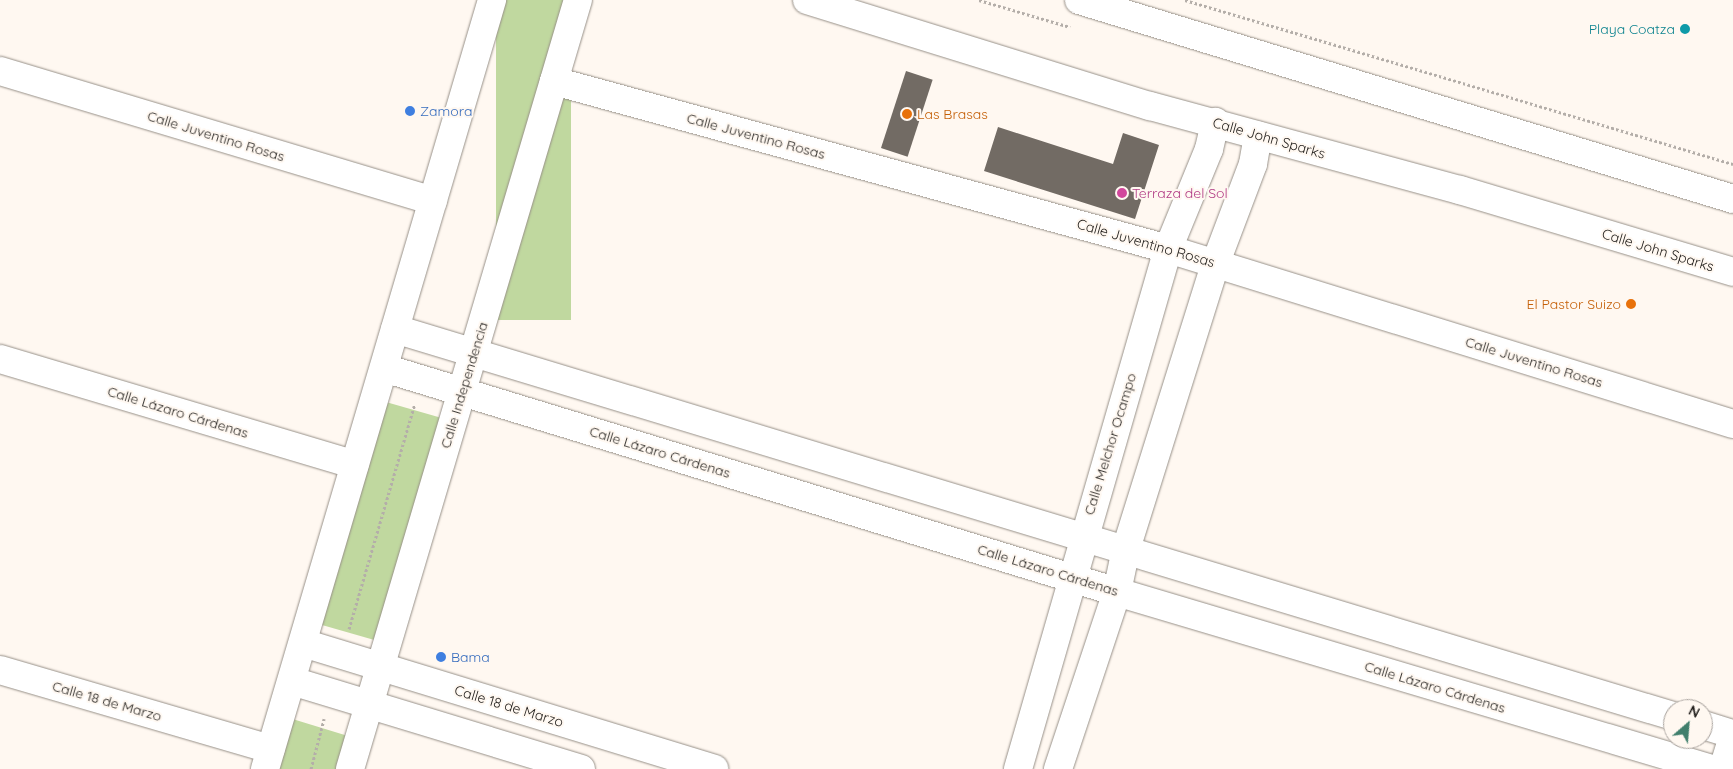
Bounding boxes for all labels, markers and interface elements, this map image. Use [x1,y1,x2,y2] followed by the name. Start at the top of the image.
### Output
[1589,21,1675,37] place label: Playa Coatza
[1679,23,1691,35] marker: Playa Coatza
[420,103,472,119] place label: Zamora
[404,105,416,117] marker: Zamora
[917,106,988,122] place label: Las Brasas
[145,107,287,165] street label: Calle Juventino Rosas
[901,108,913,120] marker: Las Brasas
[685,109,827,163] street label: Calle Juventino Rosas
[1211,114,1327,162] street label: Calle John Sparks
[1132,185,1228,201] place label: Terraza del Sol
[1116,187,1128,199] marker: Terraza del Sol
[1075,215,1217,271] street label: Calle Juventino Rosas
[1600,225,1716,275] street label: Calle John Sparks
[1526,296,1621,312] place label: El Pastor Suizo
[1625,298,1637,310] marker: El Pastor Suizo
[437,320,491,450] street label: Calle Independencia
[1463,333,1605,391] street label: Calle Juventino Rosas
[1080,371,1140,517] street label: Calle Melchor Ocampo
[106,383,250,441] street label: Calle Lázaro Cárdenas
[588,423,732,481] street label: Calle Lázaro Cárdenas
[976,541,1120,599] street label: Calle Lázaro Cárdenas
[451,649,490,665] place label: Bama
[435,651,447,663] marker: Bama
[1363,658,1507,716] street label: Calle Lázaro Cárdenas
[50,677,164,725] street label: Calle 18 de Marzo
[453,681,565,731] street label: Calle 18 de Marzo
[1663,699,1713,749] north arrow
[1686,701,1703,722] text: N

